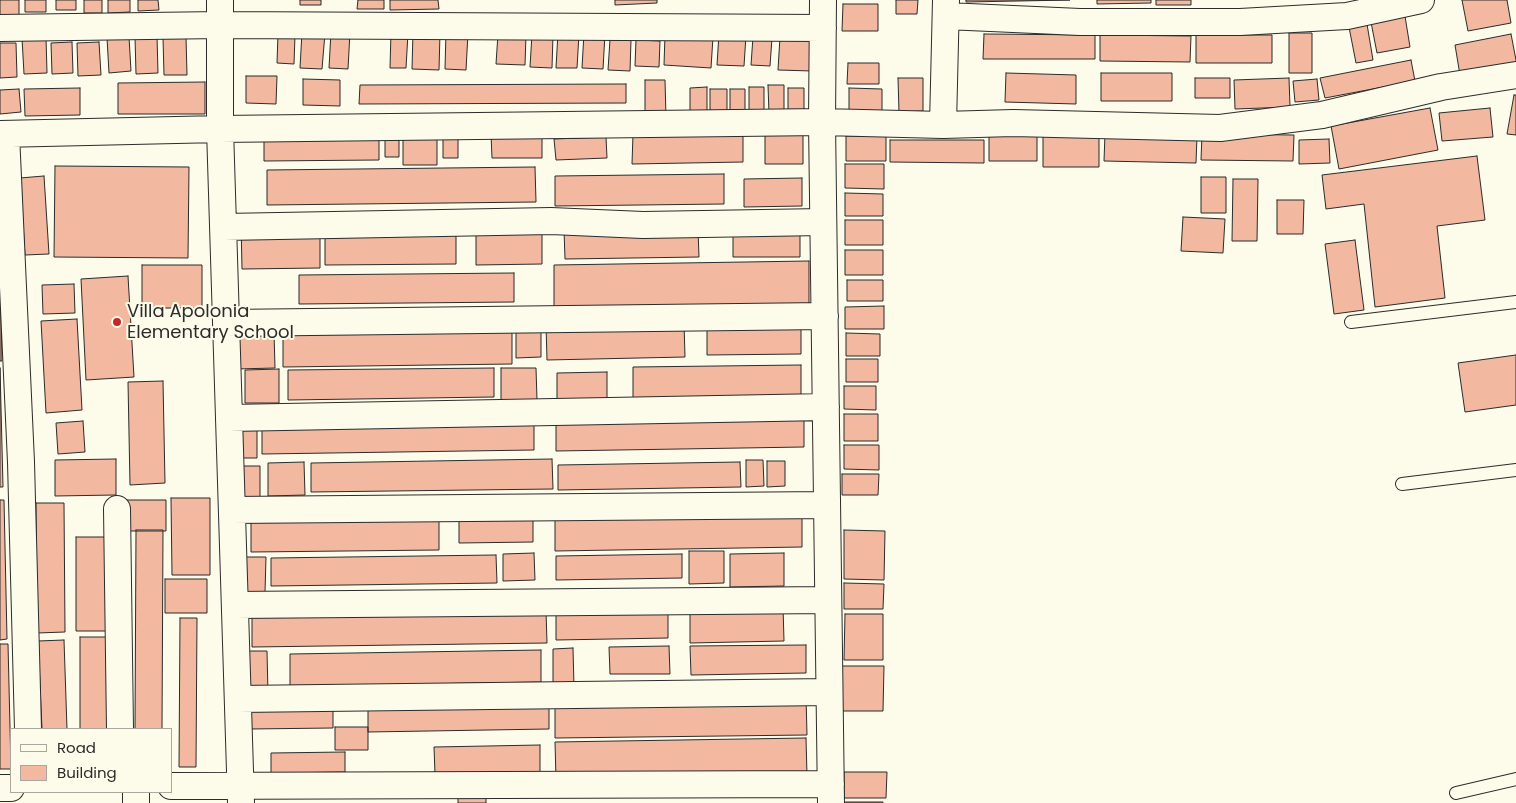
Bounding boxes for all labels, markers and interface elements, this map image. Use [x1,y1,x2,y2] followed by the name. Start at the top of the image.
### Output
[127,301,294,344] place label: Villa Apolonia Elementary School
[111,316,123,328] marker: Villa Apolonia Elementary School
[10,728,172,793] legend
[57,737,96,758] text: Road
[57,762,117,783] text: Building

